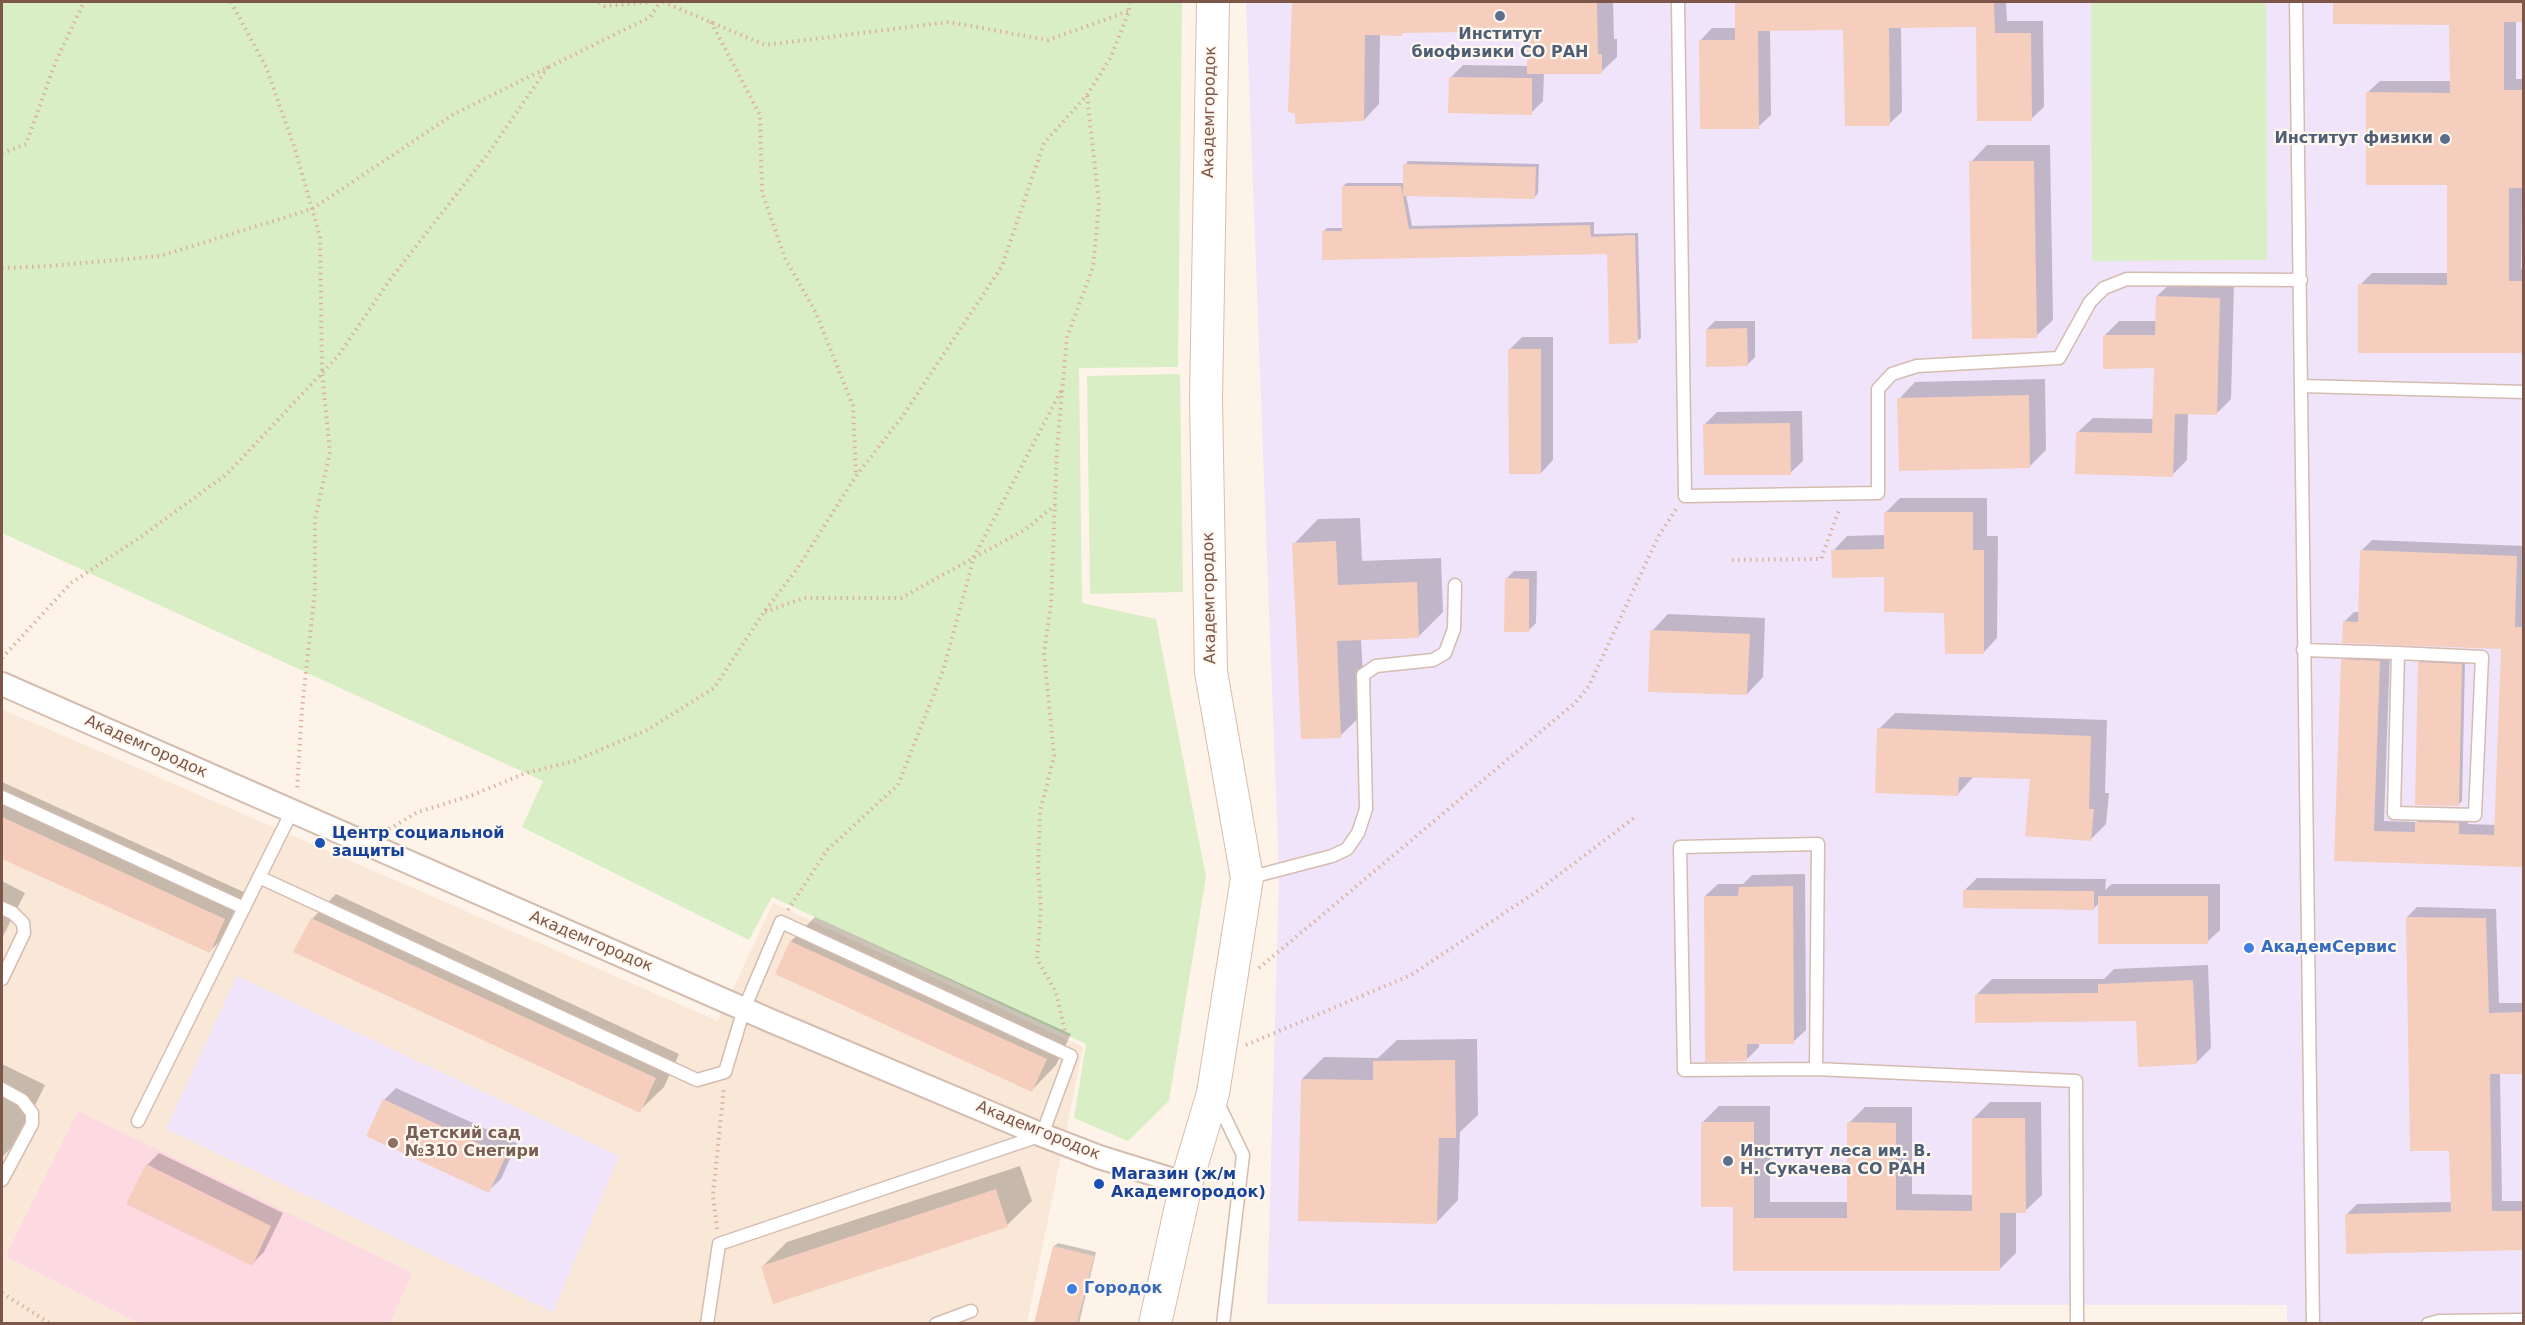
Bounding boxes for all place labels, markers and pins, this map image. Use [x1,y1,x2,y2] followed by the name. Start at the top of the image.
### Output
[1493,9,1507,23] marker: Институт биофизики СО РАН
[1411,25,1589,63] place label: Институт биофизики СО РАН
[2274,129,2433,149] place label: Институт физики
[2438,132,2452,146] marker: Институт физики
[332,824,504,862] place label: Центр социальной защиты
[313,836,327,850] marker: Центр социальной защиты
[2261,938,2397,958] place label: АкадемСервис
[2242,941,2256,955] marker: АкадемСервис
[405,1124,539,1162] place label: Детский сад №310 Снегири
[386,1136,400,1150] marker: Детский сад №310 Снегири
[1740,1142,1932,1180] place label: Институт леса им. В. Н. Сукачева СО РАН
[1721,1154,1735,1168] marker: Институт леса им. В. Н. Сукачева СО РАН
[1111,1165,1266,1203] place label: Магазин (ж/м Академгородок)
[1092,1177,1106,1191] marker: Магазин (ж/м Академгородок)
[1084,1279,1162,1299] place label: Городок
[1065,1282,1079,1296] marker: Городок

